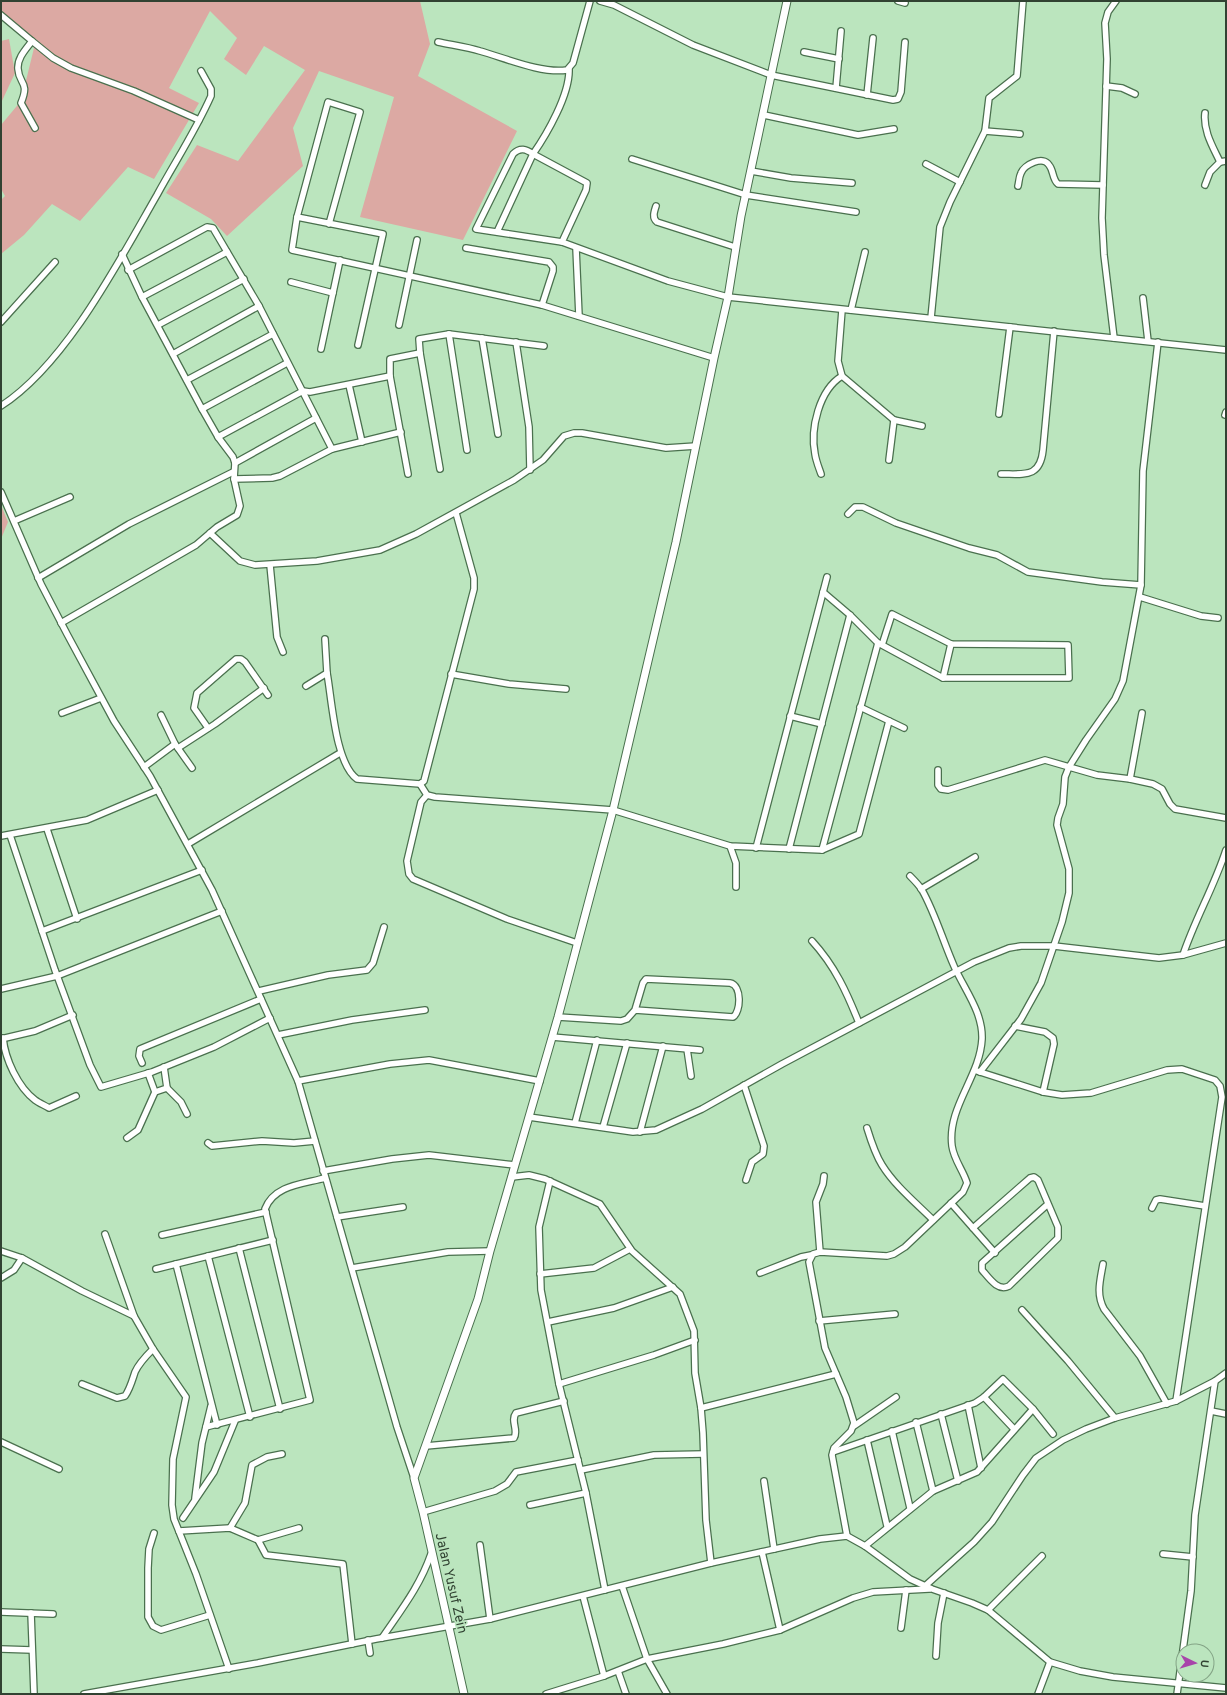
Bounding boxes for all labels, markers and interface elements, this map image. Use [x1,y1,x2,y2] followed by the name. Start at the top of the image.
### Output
[431,1531,470,1635] street label: Jalan Yusuf Zein
[1175,1643,1215,1683] north arrow
[1197,1659,1211,1668] text: U

